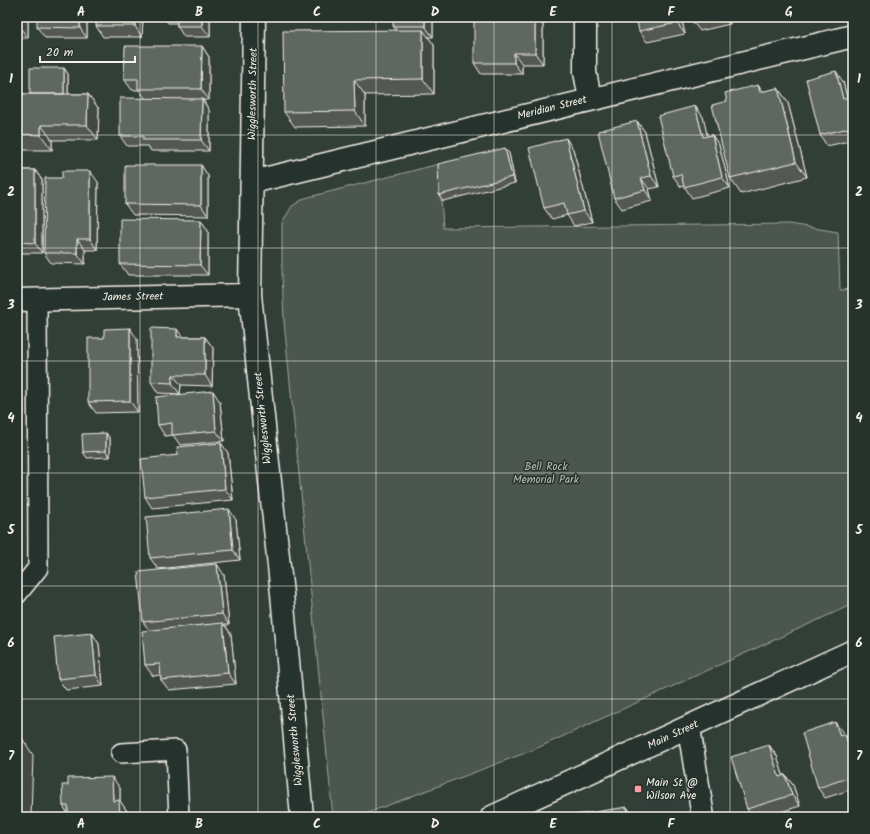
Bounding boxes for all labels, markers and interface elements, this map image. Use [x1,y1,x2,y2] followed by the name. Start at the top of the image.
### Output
[77,2,85,23] text: A
[195,2,203,23] text: B
[313,2,321,23] text: C
[431,2,440,23] text: D
[549,2,557,23] text: E
[667,2,675,23] text: F
[785,2,793,23] text: G
[40,38,135,64] scale bar
[46,43,74,62] text: 20 m
[243,47,263,140] street label: Wigglesworth Street
[9,69,13,90] text: 1
[857,69,861,90] text: 1
[515,90,589,125] street label: Meridian Street
[7,182,15,203] text: 2
[855,182,863,203] text: 2
[102,287,164,307] street label: James Street
[6,295,15,316] text: 3
[854,295,863,316] text: 3
[249,370,277,465] street label: Wigglesworth Street
[7,408,15,429] text: 4
[855,408,863,429] text: 4
[513,458,580,489] park label: Bell Rock Memorial Park
[7,520,16,541] text: 5
[855,520,864,541] text: 5
[7,633,15,654] text: 6
[855,633,863,654] text: 6
[282,692,308,787] street label: Wigglesworth Street
[644,715,702,755] street label: Main Street
[8,746,15,767] text: 7
[856,746,863,767] text: 7
[646,774,698,805] place label: Main St @ Wilson Ave
[633,784,643,794] marker: Main St @ Wilson Ave
[77,814,85,834] text: A
[195,814,203,834] text: B
[313,814,321,834] text: C
[431,814,440,834] text: D
[549,814,557,834] text: E
[667,814,675,834] text: F
[785,814,793,834] text: G

